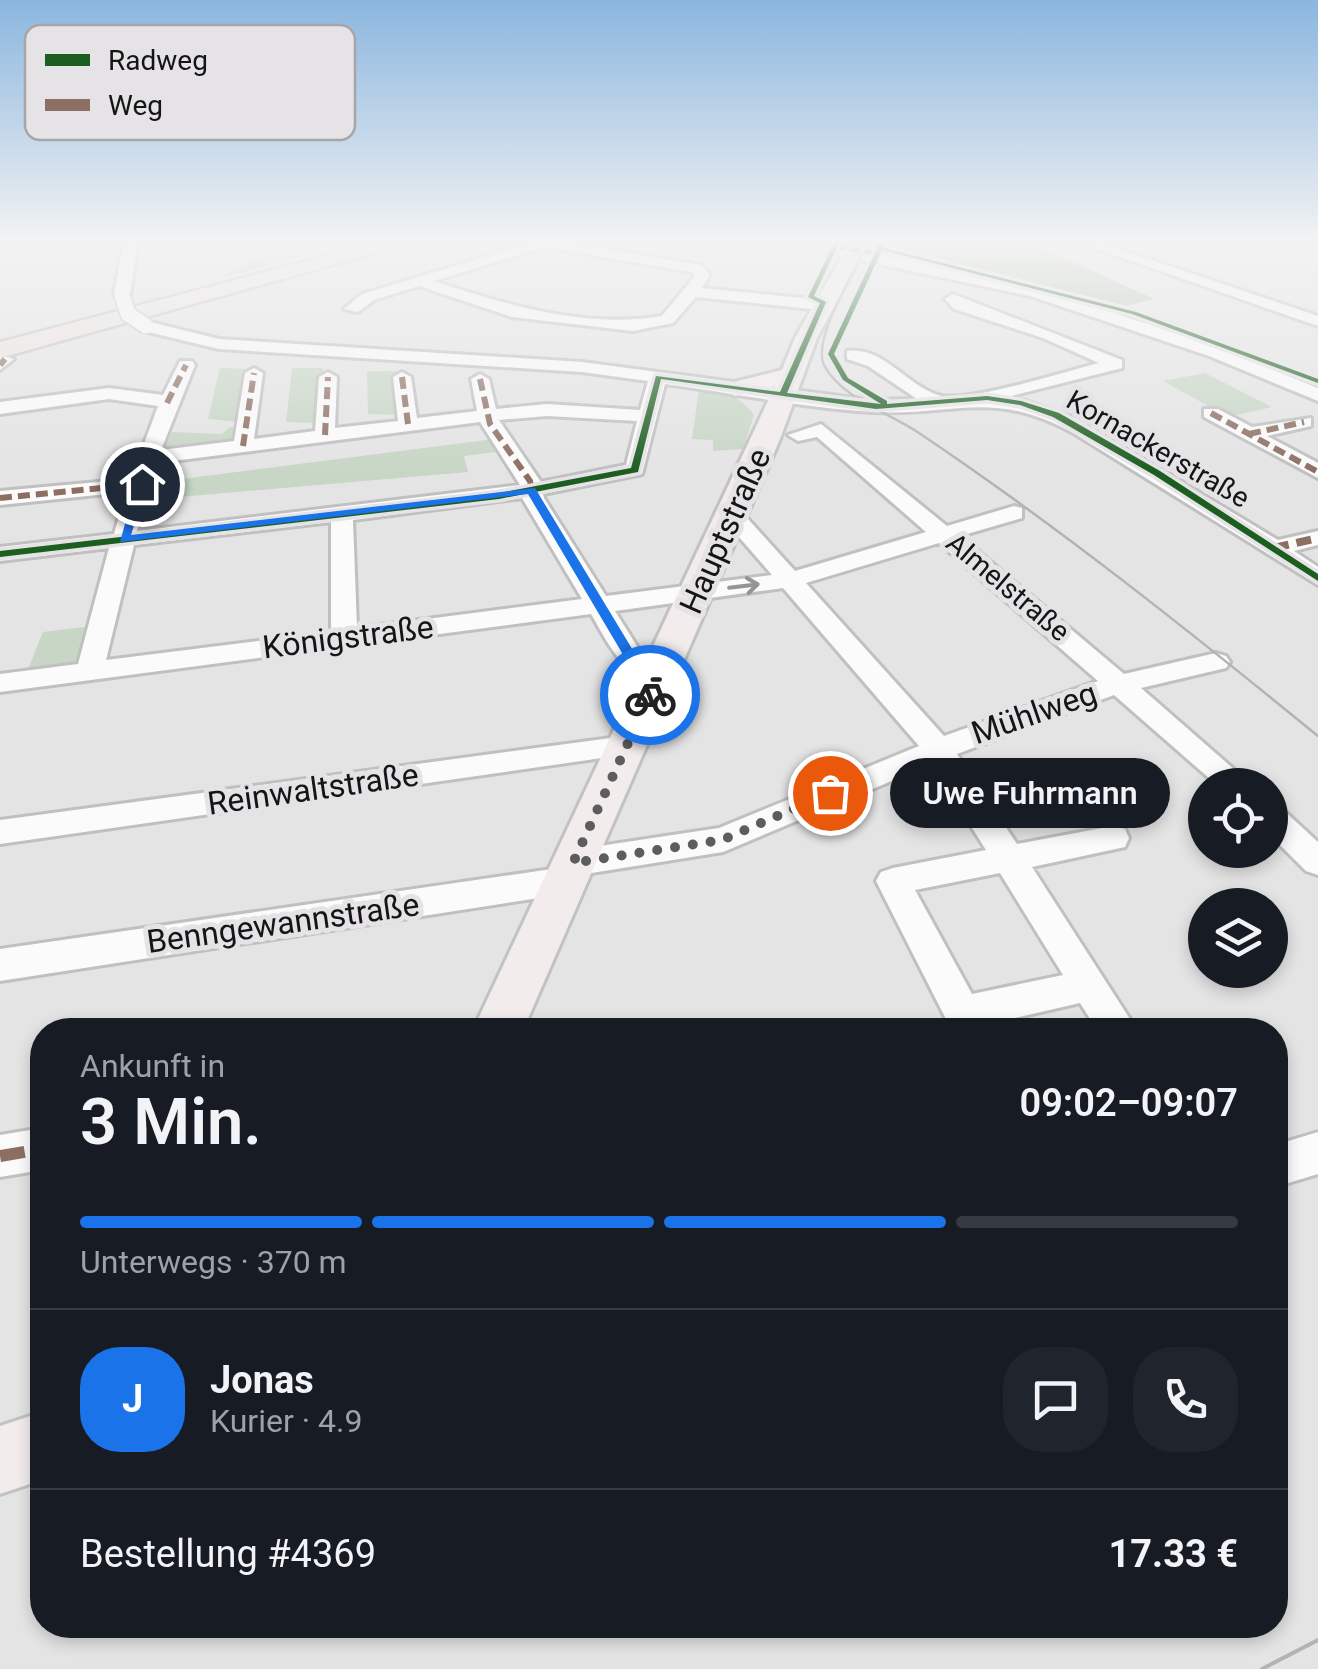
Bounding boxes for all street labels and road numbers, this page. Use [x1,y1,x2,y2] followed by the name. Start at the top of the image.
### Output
[1061,383,1255,515] street label: Kornackerstraße
[672,442,778,620] street label: Hauptstraße
[940,526,1076,648] street label: Almelstraße
[260,608,436,666] street label: Königstraße
[966,674,1102,752] street label: Mühlweg
[205,755,421,823] street label: Reinwaltstraße
[144,885,422,961] street label: Benngewannstraße

